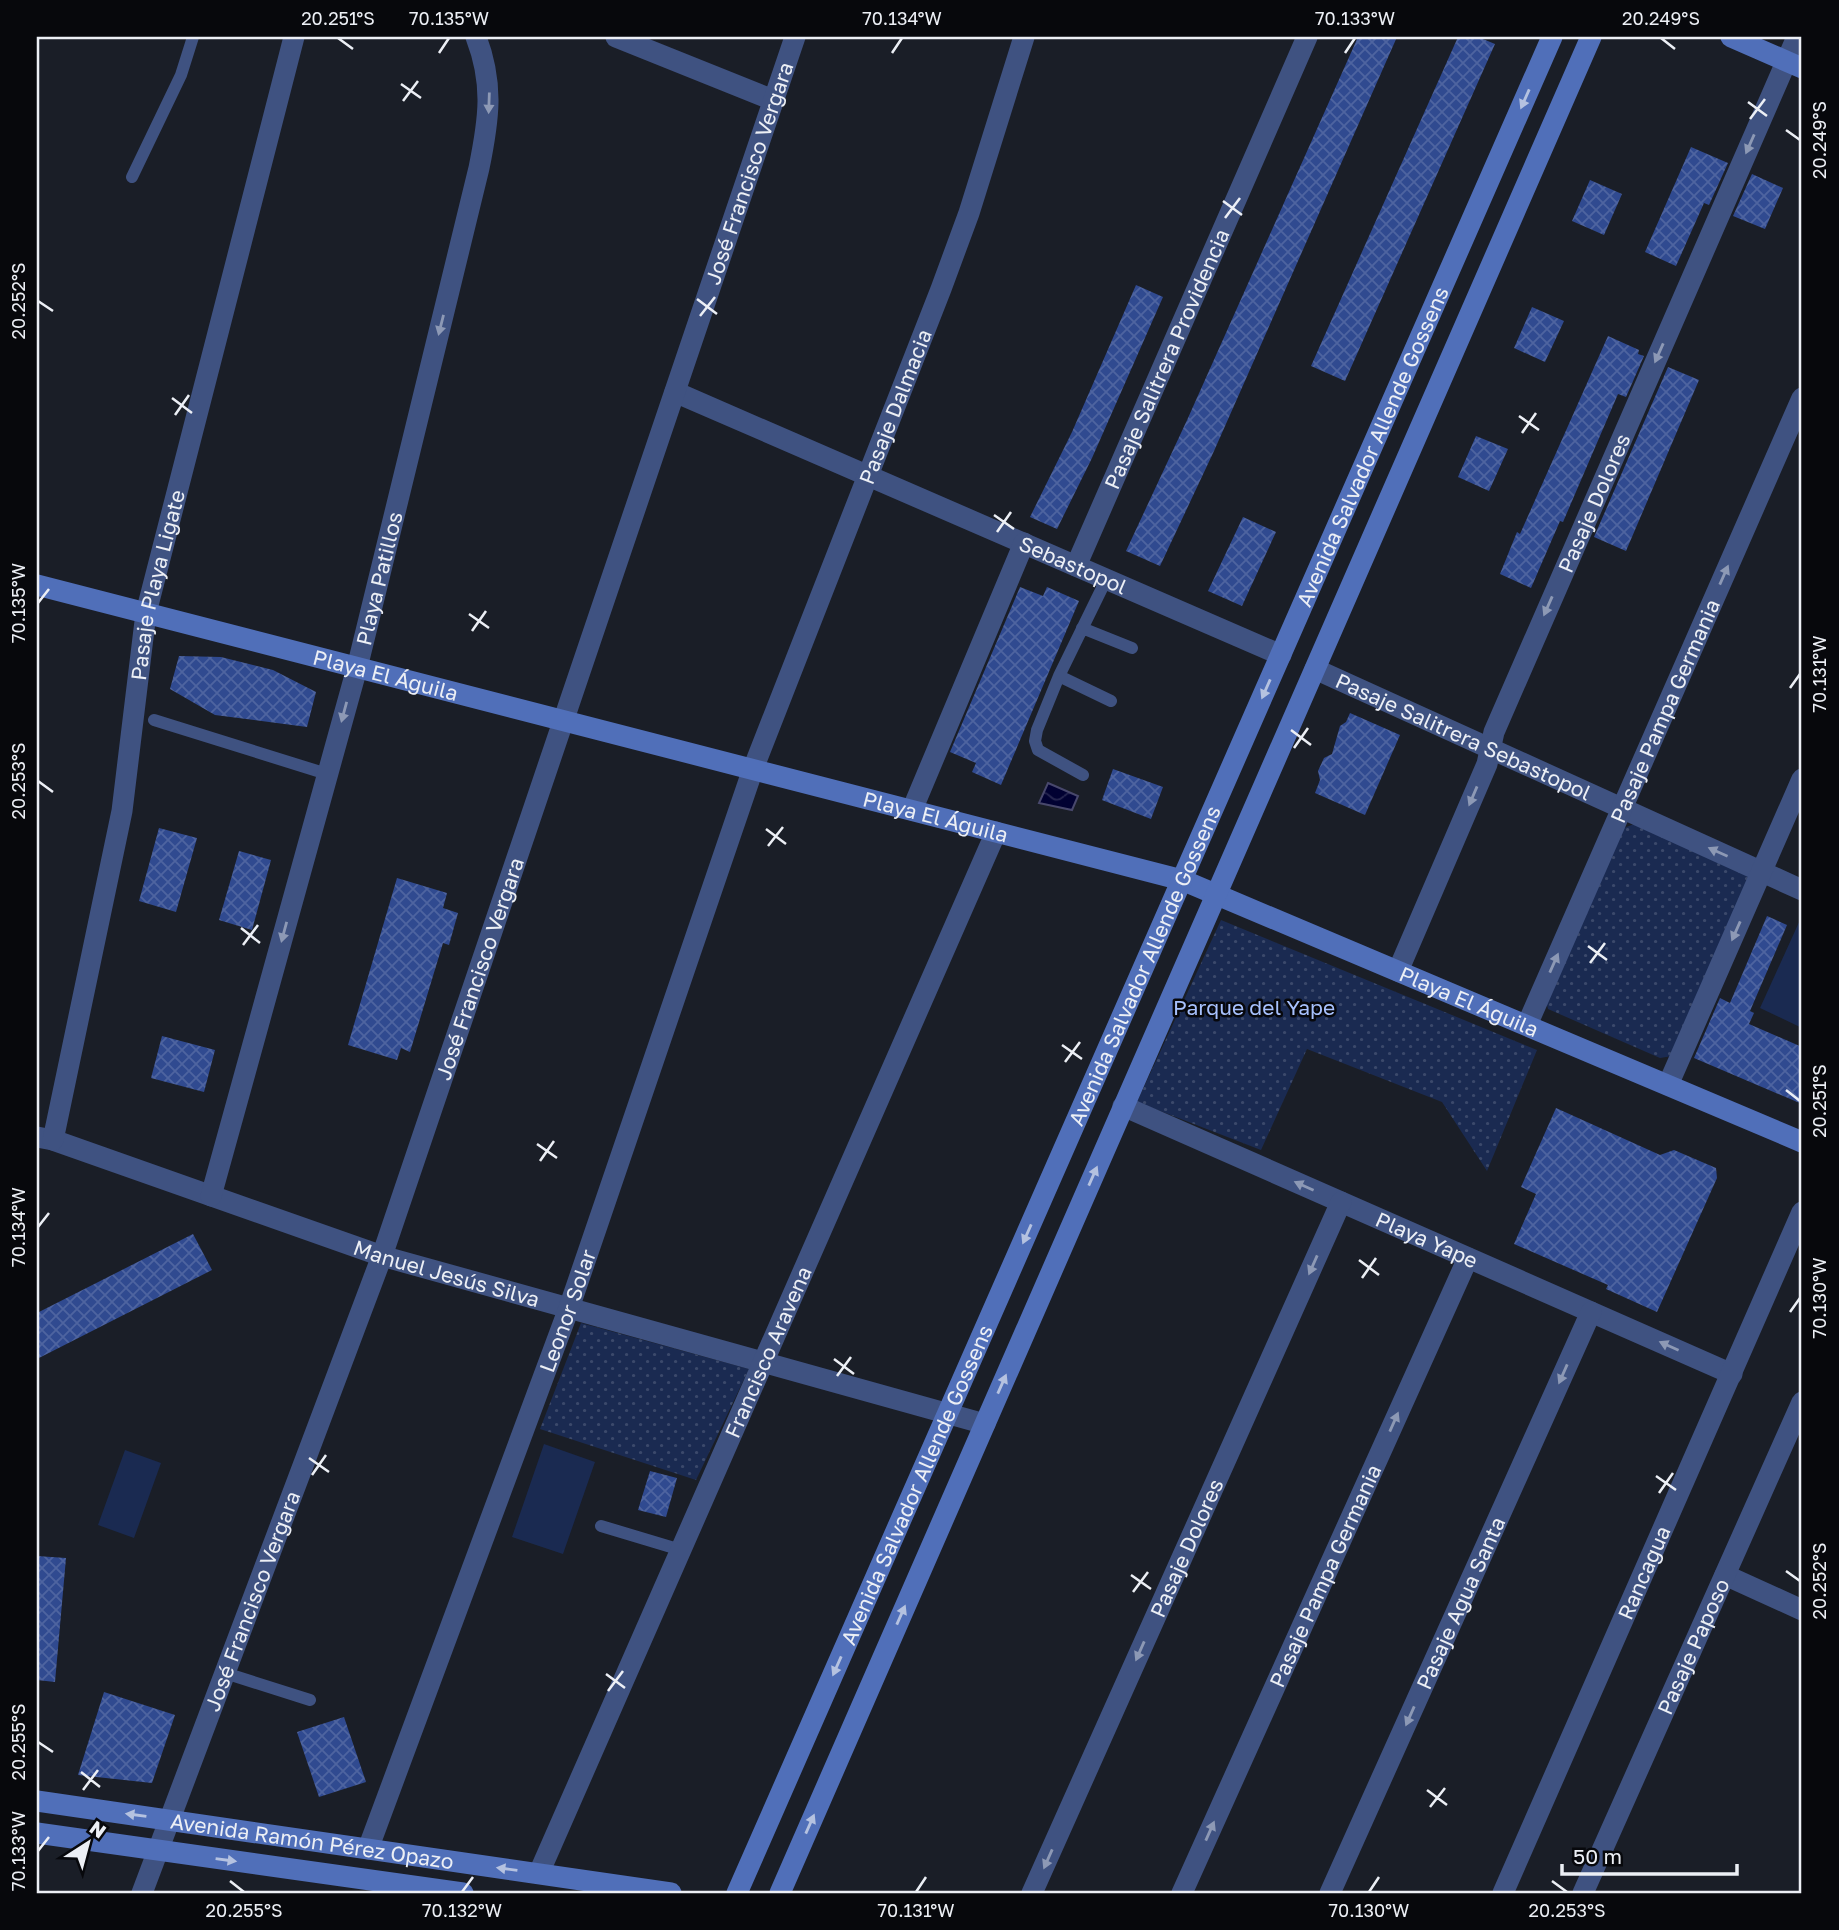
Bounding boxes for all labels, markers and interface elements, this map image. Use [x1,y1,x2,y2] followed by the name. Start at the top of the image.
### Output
[301,7,375,29] text: 20.251°S
[409,7,489,29] text: 70.135°W
[862,7,942,29] text: 70.134°W
[1315,7,1395,29] text: 70.133°W
[1622,7,1700,29] text: 20.249°S
[699,59,799,288] street label: José Francisco Vergara
[1519,89,1531,109] one-way arrow
[483,92,494,114] one-way arrow
[1808,101,1830,179] text: 20.249°S
[1744,134,1756,154] one-way arrow
[1098,225,1235,493] street label: Pasaje Salitrera Providencia
[7,263,29,339] text: 20.252°S
[1291,282,1454,610] street label: Avenida Salvador Allende Gossens
[435,314,446,336] one-way arrow
[853,325,937,488] street label: Pasaje Dalmacia
[1653,342,1664,363] one-way arrow
[1552,429,1636,577] street label: Pasaje Dolores
[125,487,190,682] street label: Pasaje Playa Ligate
[350,509,408,648] street label: Playa Patillos
[1015,530,1131,600] street label: Sebastopol
[7,563,29,643] text: 70.135°W
[1719,564,1730,585] one-way arrow
[1604,595,1725,827] street label: Pasaje Pampa Germania
[1543,596,1554,617] one-way arrow
[1808,636,1830,712] text: 70.131°W
[310,644,461,706] street label: Playa El Águila
[1332,667,1595,806] street label: Pasaje Salitrera Sebastopol
[1260,679,1272,699] one-way arrow
[339,702,349,723] one-way arrow
[7,743,29,819] text: 20.253°S
[860,785,1011,848] street label: Playa El Águila
[1467,786,1478,807] one-way arrow
[1063,801,1226,1130] street label: Avenida Salvador Allende Gossens
[1708,846,1728,857] one-way arrow
[430,854,529,1083] street label: José Francisco Vergara
[278,921,289,943] one-way arrow
[1730,921,1742,941] one-way arrow
[1548,953,1560,973] one-way arrow
[1395,960,1543,1042] street label: Playa El Águila
[1173,994,1335,1020] park label: Parque del Yape
[1808,1064,1830,1138] text: 20.251°S
[1087,1166,1099,1186] one-way arrow
[1294,1180,1314,1192] one-way arrow
[7,1187,29,1267] text: 70.134°W
[1372,1206,1482,1274] street label: Playa Yape
[1021,1223,1032,1244] one-way arrow
[350,1234,543,1312] street label: Manuel Jesús Silva
[533,1246,601,1376] street label: Leonor Solar
[1307,1254,1318,1275] one-way arrow
[1808,1258,1830,1338] text: 70.130°W
[719,1262,817,1442] street label: Francisco Aravena
[835,1321,998,1649] street label: Avenida Salvador Allende Gossens
[1659,1340,1679,1352] one-way arrow
[1557,1364,1569,1384] one-way arrow
[997,1374,1008,1395] one-way arrow
[1388,1412,1400,1432] one-way arrow
[1263,1460,1386,1691] street label: Pasaje Pampa Germania
[1144,1474,1229,1621] street label: Pasaje Dolores
[199,1487,305,1715] street label: José Francisco Vergara
[1410,1513,1510,1693] street label: Pasaje Agua Santa
[1612,1522,1676,1623] street label: Rancagua
[1808,1543,1830,1619] text: 20.252°S
[1651,1574,1735,1718] street label: Pasaje Paposo
[896,1605,907,1626] one-way arrow
[1134,1641,1146,1661] one-way arrow
[831,1656,842,1677] one-way arrow
[7,1704,29,1780] text: 20.255°S
[1404,1706,1416,1726] one-way arrow
[52,1808,122,1878] north arrow
[169,1808,455,1874] street label: Avenida Ramón Pérez Opazo
[125,1809,147,1820] one-way arrow
[7,1811,29,1891] text: 70.133°W
[804,1814,816,1834] one-way arrow
[86,1815,111,1842] text: N
[1204,1821,1216,1841] one-way arrow
[1562,1832,1738,1876] scale bar
[1573,1843,1622,1869] text: 50 m
[1042,1849,1054,1869] one-way arrow
[215,1855,237,1866] one-way arrow
[496,1863,518,1874] one-way arrow
[206,1899,282,1921] text: 20.255°S
[422,1899,502,1921] text: 70.132°W
[878,1899,954,1921] text: 70.131°W
[1329,1899,1409,1921] text: 70.130°W
[1529,1899,1605,1921] text: 20.253°S

